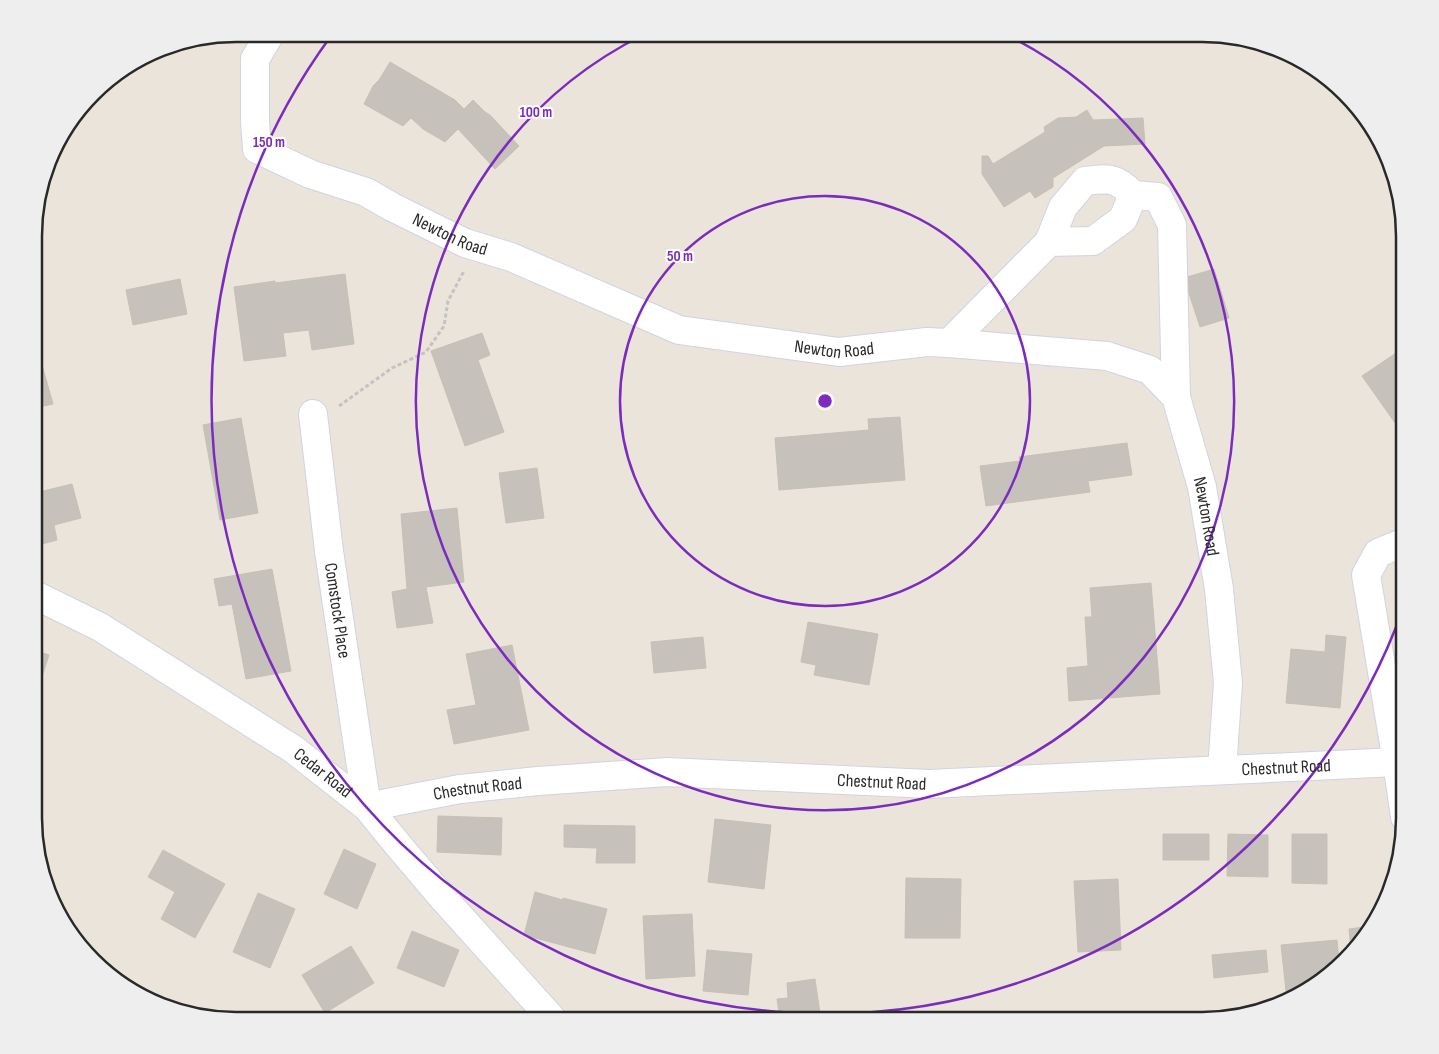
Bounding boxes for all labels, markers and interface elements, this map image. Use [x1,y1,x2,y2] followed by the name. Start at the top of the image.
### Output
[520,103,552,122] text: 100 m
[253,133,285,152] text: 150 m
[409,209,490,260] street label: Newton Road
[667,247,693,266] text: 50 m
[793,336,875,363] street label: Newton Road
[816,392,834,410] centre of rings
[1189,474,1223,557] street label: Newton Road
[320,561,355,660] street label: Comstock Place
[289,744,356,802] street label: Cedar Road
[1241,755,1331,780] street label: Chestnut Road
[836,770,927,795] street label: Chestnut Road
[431,773,523,805] street label: Chestnut Road

